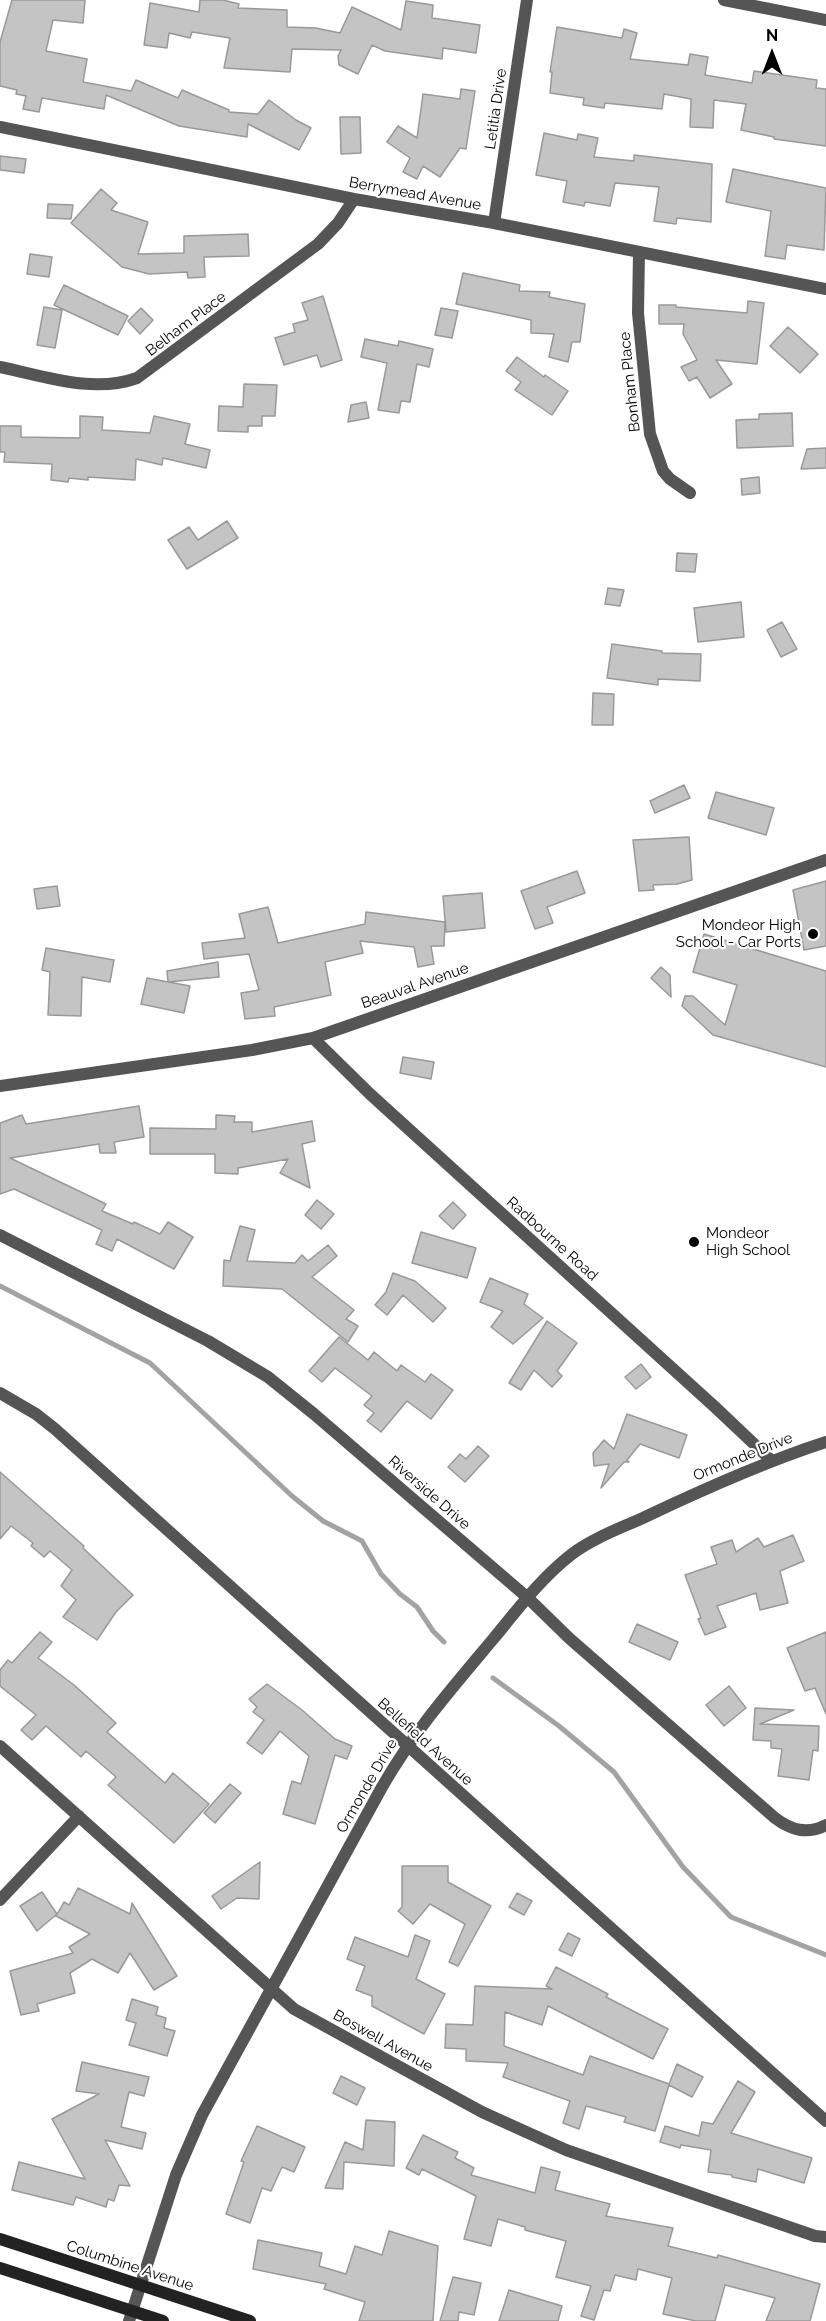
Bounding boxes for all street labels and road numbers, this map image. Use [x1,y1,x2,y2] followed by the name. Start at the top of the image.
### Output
[481,67,511,151] street label: Letitia Drive
[347,174,483,214] street label: Berrymead Avenue
[142,288,230,360] street label: Belham Place
[616,331,644,433] street label: Bonham Place
[359,959,471,1013] street label: Beauval Avenue
[503,1193,601,1285] street label: Radbourne Road
[691,1429,795,1485] street label: Ormonde Drive
[384,1452,474,1534] street label: Riverside Drive
[374,1695,476,1789] street label: Bellefield Avenue
[333,1736,401,1836] street label: Ormonde Drive
[330,2006,436,2076] street label: Boswell Avenue
[64,2237,196,2295] street label: Columbine Avenue

